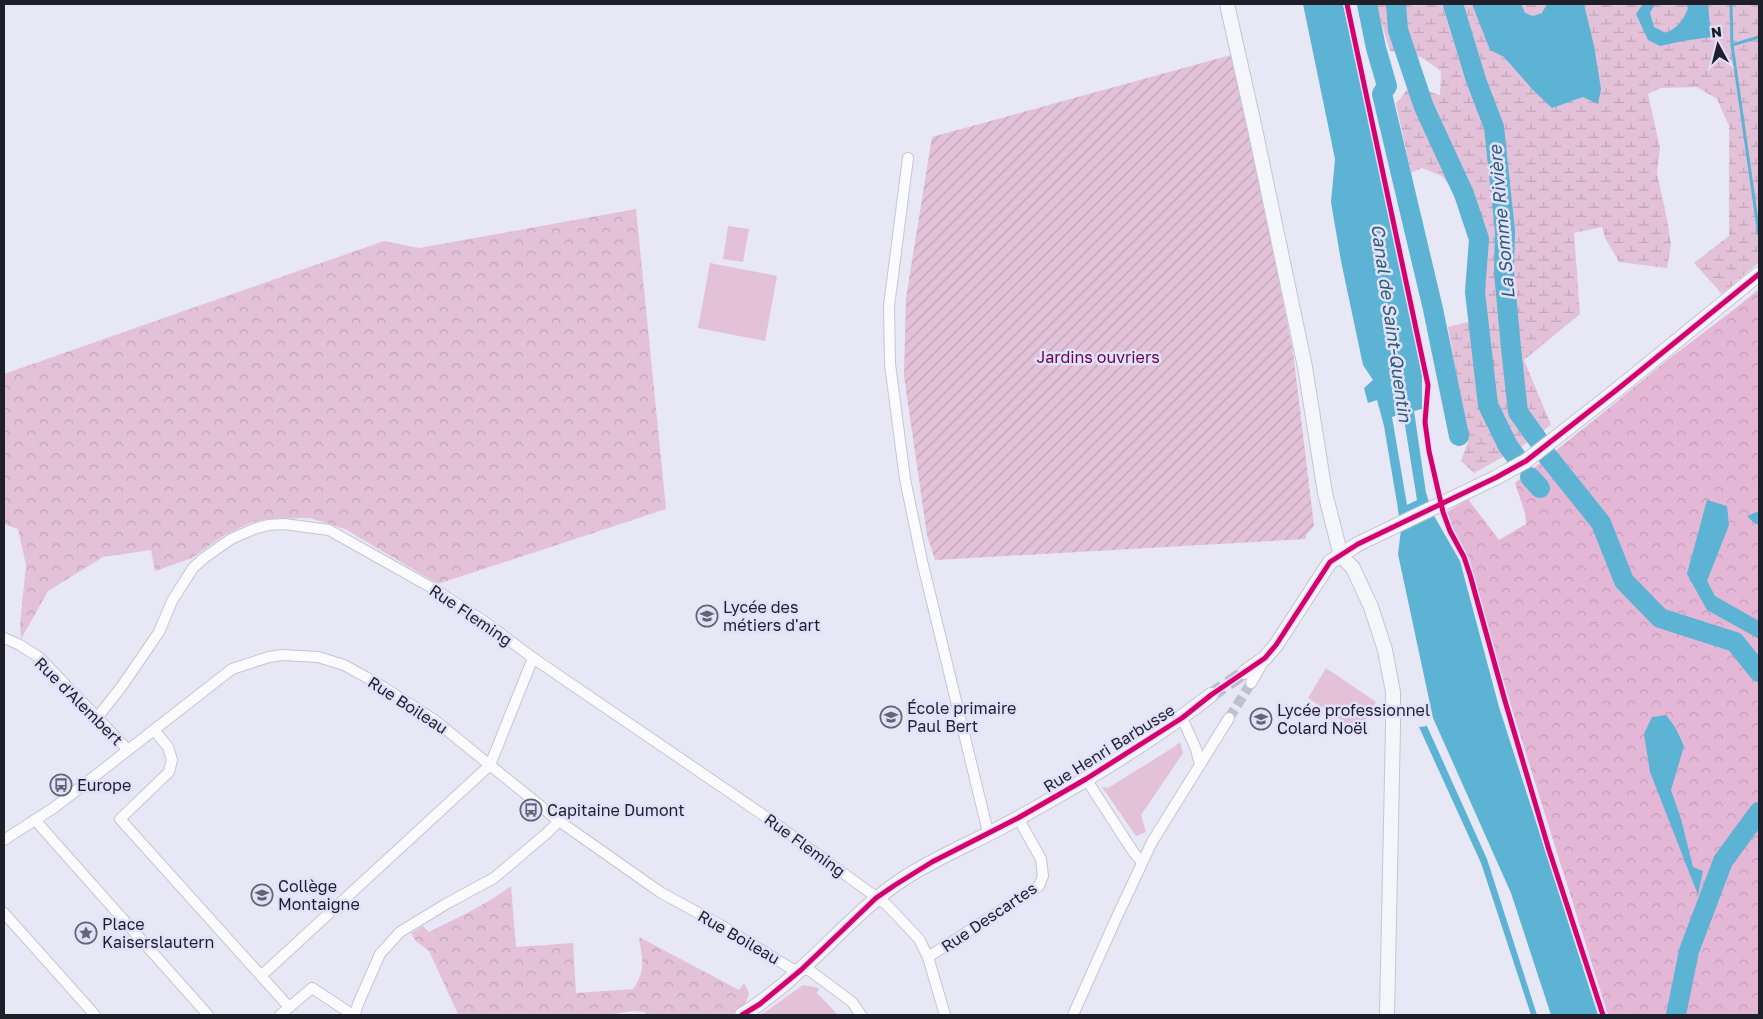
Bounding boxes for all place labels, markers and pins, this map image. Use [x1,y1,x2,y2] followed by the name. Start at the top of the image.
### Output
[723,597,821,635] place label: Lycée des métiers d'art
[695,604,719,628] school or university icon: Lycée des métiers d'art
[907,698,1016,736] place label: École primaire Paul Bert
[1277,700,1430,738] place label: Lycée professionnel Colard Noël
[879,705,903,729] school or university icon: École primaire Paul Bert
[1249,707,1273,731] school or university icon: Lycée professionnel Colard Noël
[49,773,73,797] bus stop icon: Europe
[77,775,131,795] place label: Europe
[519,798,543,822] bus stop icon: Capitaine Dumont
[547,800,685,820] place label: Capitaine Dumont
[278,876,360,914] place label: Collège Montaigne
[250,883,274,907] school or university icon: Collège Montaigne
[102,914,214,952] place label: Place Kaiserslautern
[74,921,98,945] place icon: Place Kaiserslautern

